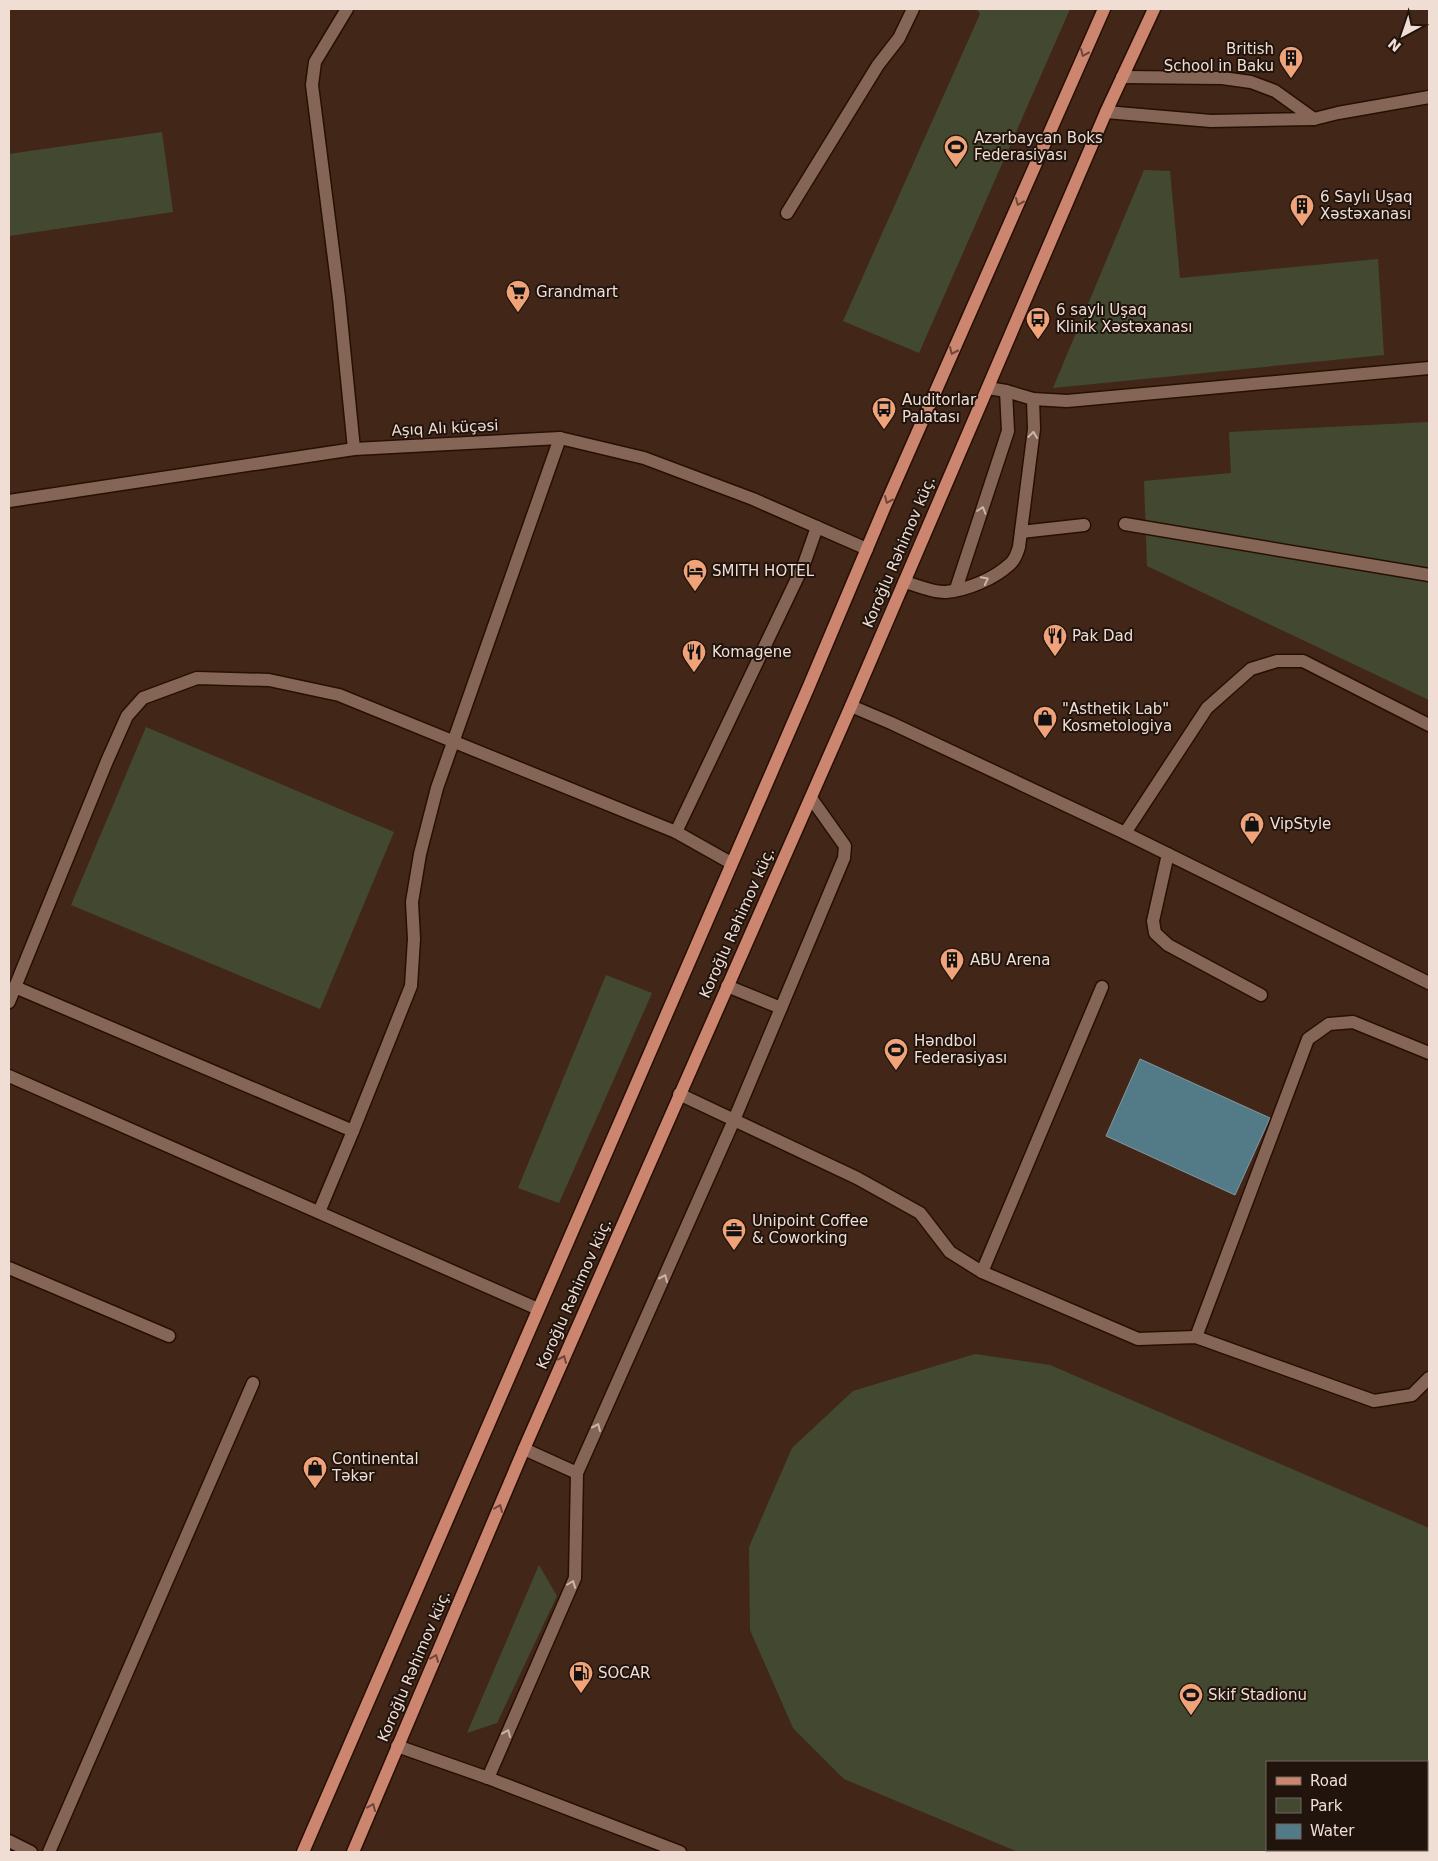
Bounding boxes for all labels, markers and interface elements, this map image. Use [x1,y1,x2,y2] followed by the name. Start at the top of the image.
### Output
[1378,10,1428,60] north arrow
[1385,35,1404,55] text: N
[1164,40,1274,75] place label: British School in Baku
[1278,45,1304,79] building icon: British School in Baku
[1080,48,1090,57] one-way arrow
[974,129,1103,164] place label: Azərbaycan Boks Federasiyası
[943,134,969,168] sports icon: Azərbaycan Boks Federasiyası
[1320,188,1413,223] place label: 6 Saylı Uşaq Xəstəxanası
[1289,193,1315,227] building icon: 6 Saylı Uşaq Xəstəxanası
[1014,197,1025,206] one-way arrow
[505,279,531,313] supermarket icon: Grandmart
[536,283,618,301] place label: Grandmart
[1056,301,1192,336] place label: 6 saylı Uşaq Klinik Xəstəxanası
[1025,306,1051,340] bus stop icon: 6 saylı Uşaq Klinik Xəstəxanası
[949,346,960,355] one-way arrow
[902,391,977,426] place label: Auditorlar Palatası
[871,396,897,430] bus stop icon: Auditorlar Palatası
[391,416,499,440] street label: Aşıq Alı küçəsi
[1027,431,1038,439] one-way arrow
[859,474,939,630] street label: Koroğlu Rəhimov küç.
[883,495,894,504] one-way arrow
[977,506,987,515] one-way arrow
[682,558,708,592] hotel icon: SMITH HOTEL
[712,562,815,580] place label: SMITH HOTEL
[979,576,988,586] one-way arrow
[1042,623,1068,657] restaurant icon: Pak Dad
[1072,627,1133,645] place label: Pak Dad
[681,639,707,673] restaurant icon: Komagene
[712,643,792,661] place label: Komagene
[1062,700,1172,735] place label: "Asthetik Lab" Kosmetologiya
[1032,705,1058,739] shop icon: "Asthetik Lab" Kosmetologiya
[1239,811,1265,845] shop icon: VipStyle
[1270,815,1331,833] place label: VipStyle
[696,845,778,1001] street label: Koroğlu Rəhimov küç.
[939,947,965,981] building icon: ABU Arena
[970,951,1050,969] place label: ABU Arena
[914,1032,1007,1067] place label: Həndbol Federasiyası
[883,1037,909,1071] sports icon: Həndbol Federasiyası
[752,1212,868,1247] place label: Unipoint Coffee & Coworking
[533,1216,615,1372] street label: Koroğlu Rəhimov küç.
[721,1217,747,1251] office icon: Unipoint Coffee & Coworking
[657,1274,668,1283] one-way arrow
[557,1355,568,1364] one-way arrow
[591,1423,602,1432] one-way arrow
[331,1450,419,1485] place label: Continental Təkər
[302,1455,328,1489] shop icon: Continental Təkər
[492,1504,503,1513] one-way arrow
[566,1580,576,1589] one-way arrow
[374,1588,454,1744] street label: Koroğlu Rəhimov küç.
[429,1654,440,1663] one-way arrow
[568,1660,594,1694] fuel station icon: SOCAR
[598,1664,651,1682] place label: SOCAR
[1178,1682,1204,1716] sports icon: Skif Stadionu
[1208,1686,1307,1704] place label: Skif Stadionu
[501,1729,512,1738] one-way arrow
[1266,1761,1428,1851] legend
[1310,1772,1348,1790] text: Road
[1310,1797,1343,1815] text: Park
[365,1803,376,1812] one-way arrow
[1310,1822,1355,1840] text: Water

